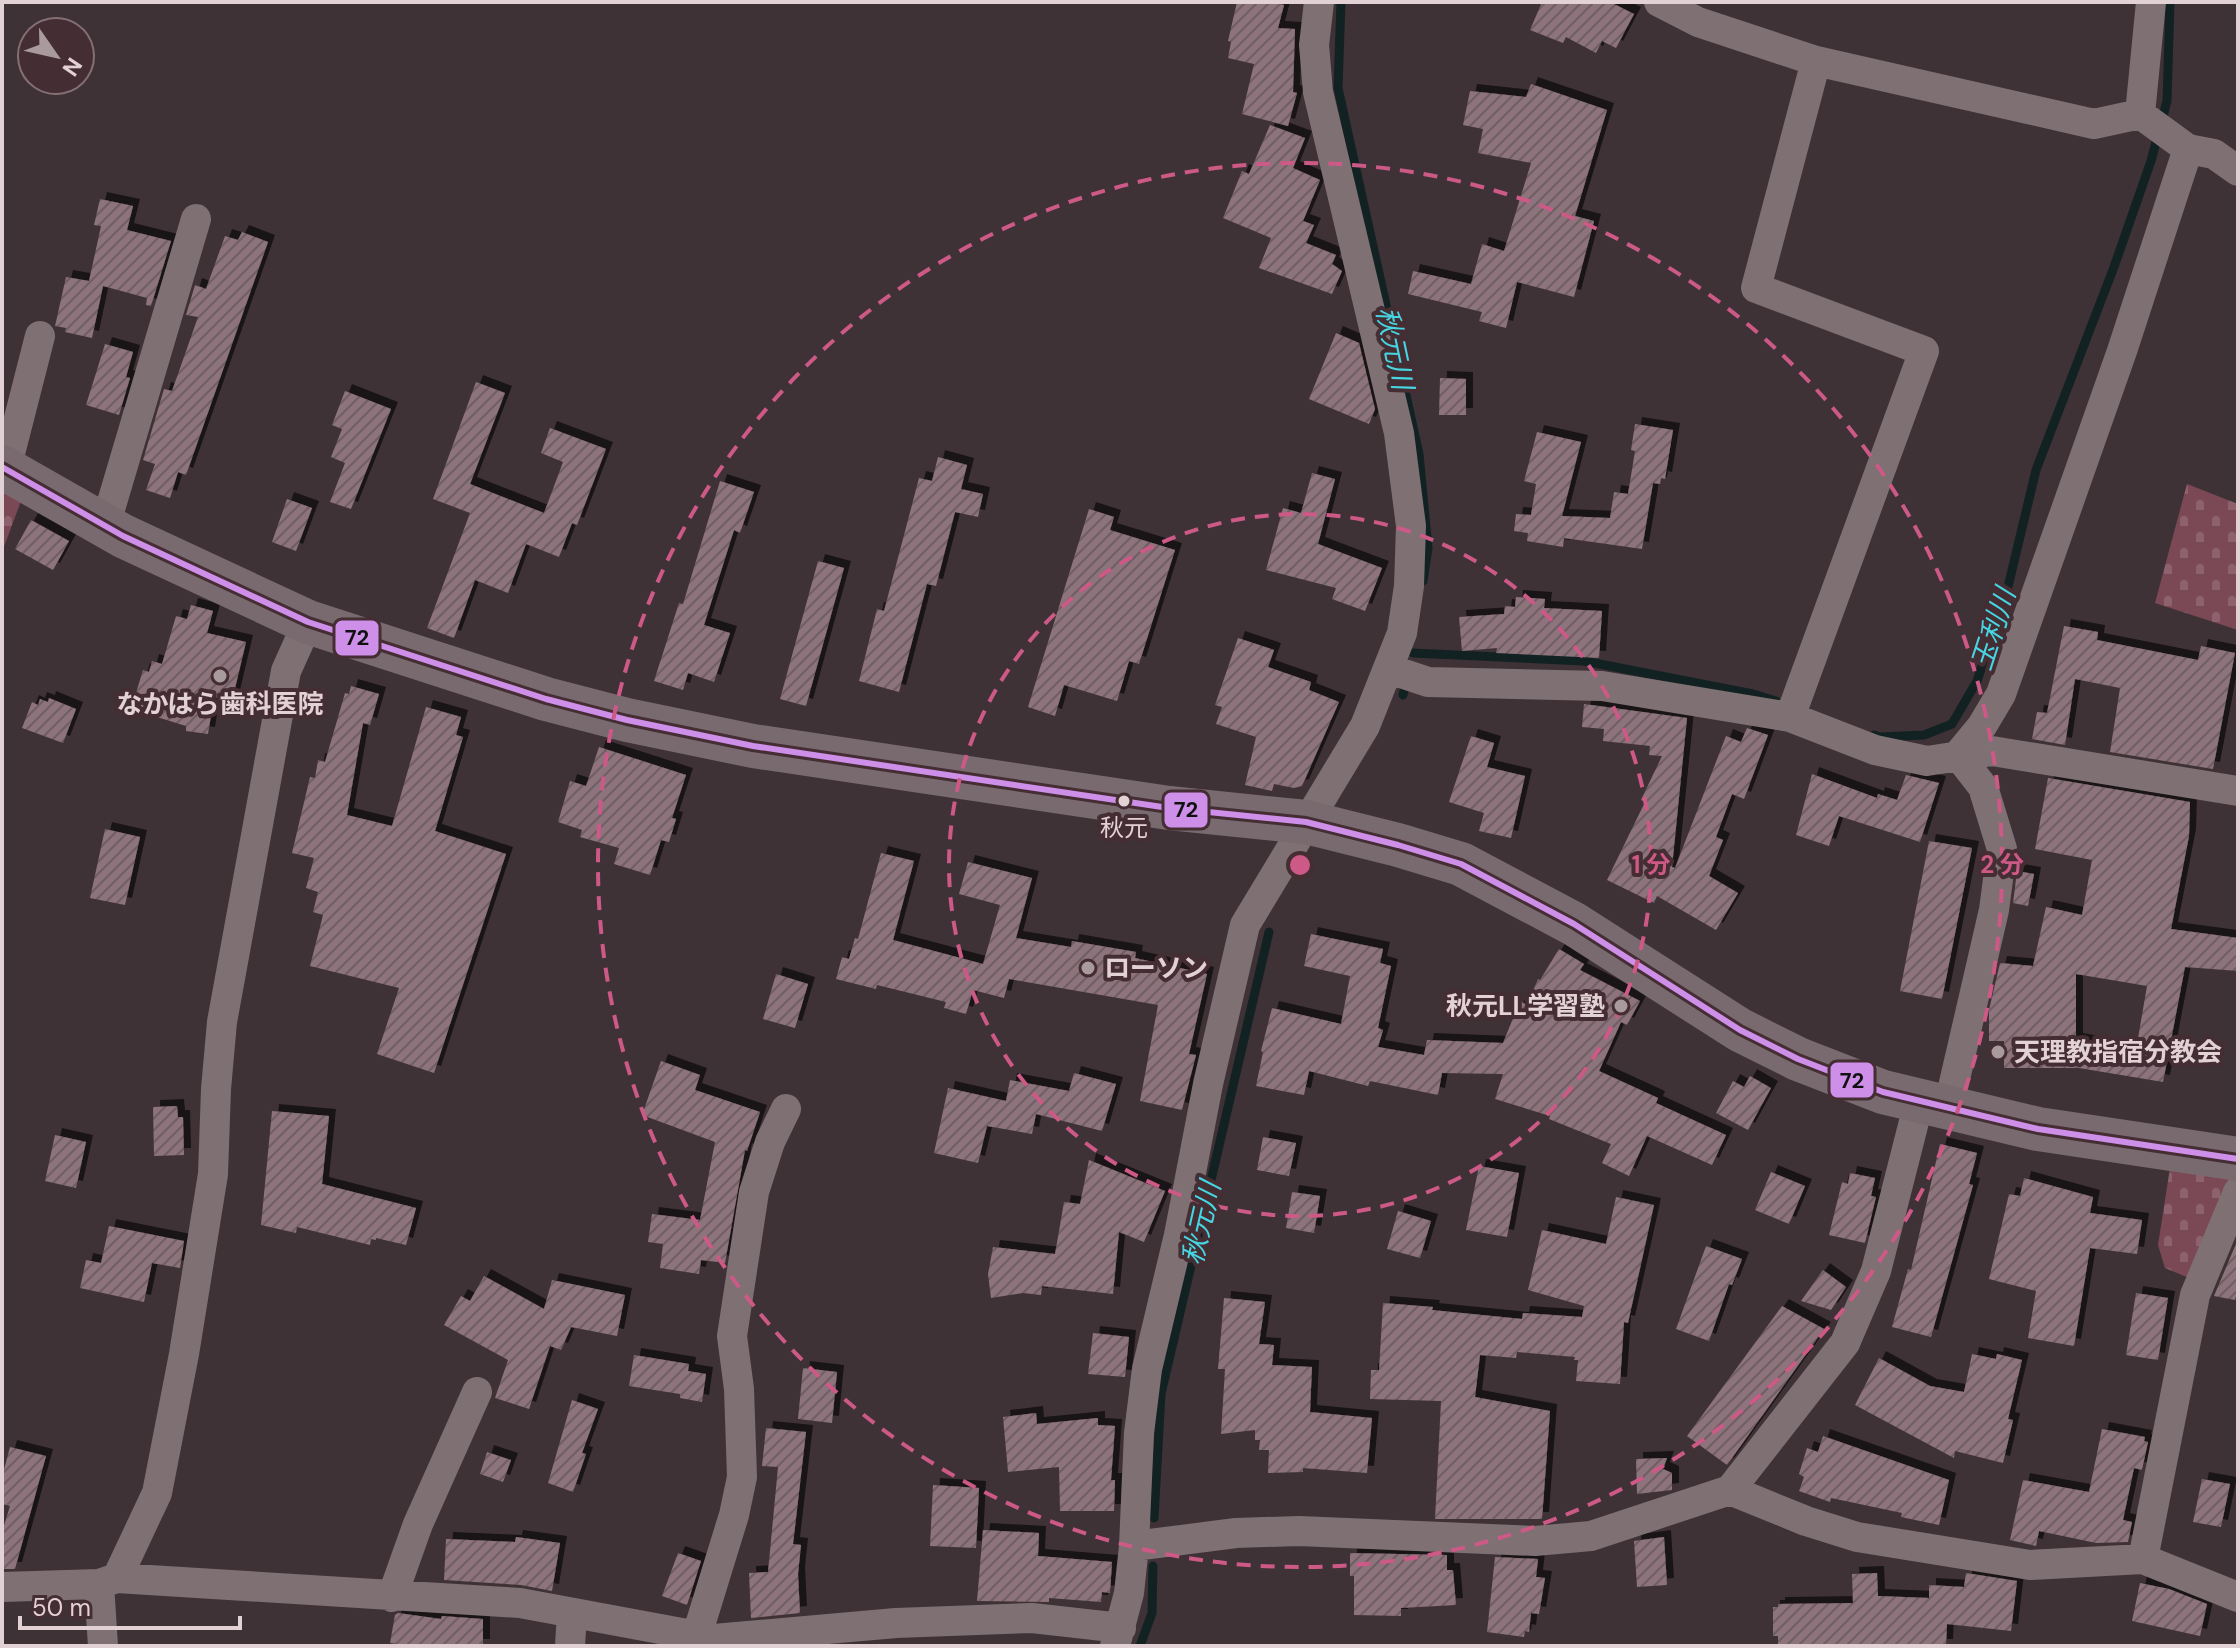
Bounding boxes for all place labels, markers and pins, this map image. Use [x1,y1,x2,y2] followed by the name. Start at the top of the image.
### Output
[211,667,229,685] marker: なかはら歯科医院
[117,687,323,721] place label: なかはら歯科医院
[1116,793,1132,809] marker: 秋元
[1100,812,1148,843] place label: 秋元
[1286,851,1314,879] centre of rings
[1104,951,1208,985] place label: ローソン
[1079,959,1097,977] marker: ローソン
[1446,989,1605,1023] place label: 秋元LL学習塾
[1612,997,1630,1015] marker: 秋元LL学習塾
[2014,1035,2222,1069] place label: 天理教指宿分教会
[1989,1043,2007,1061] marker: 天理教指宿分教会

